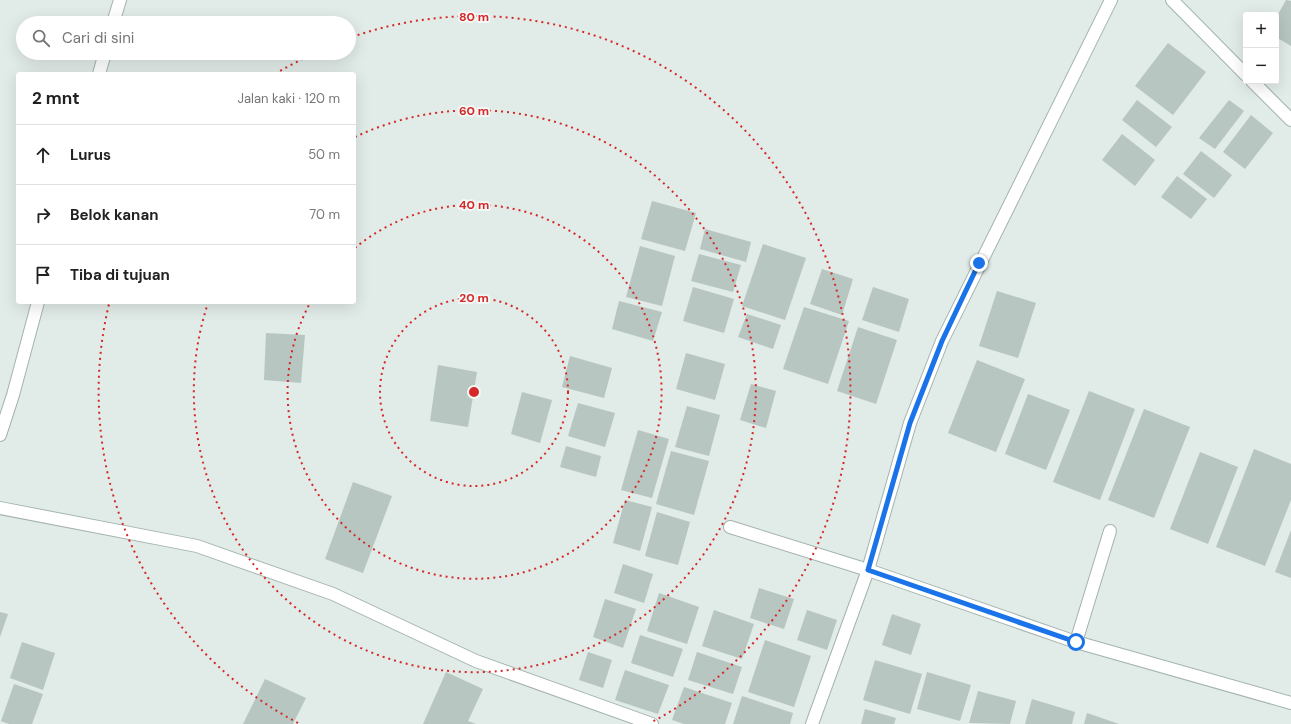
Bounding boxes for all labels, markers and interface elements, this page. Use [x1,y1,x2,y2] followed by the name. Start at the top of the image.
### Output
[459,9,489,25] text: 80 m
[1243,12,1279,84] map controls
[1243,12,1279,48] button: +
[16,16,356,60] search box
[30,27,52,49] icon: search
[62,28,134,48] text: Cari di sini
[1243,48,1279,84] button: −
[32,87,80,109] text: 2 mnt
[237,90,340,107] text: Jalan kaki · 120 m
[459,103,489,119] text: 60 m
[32,144,54,166] icon: ahead
[70,145,111,165] text: Lurus
[308,146,340,163] text: 50 m
[459,197,489,213] text: 40 m
[32,204,54,226] icon: right
[70,205,158,225] text: Belok kanan
[309,206,340,223] text: 70 m
[970,254,988,272] route end
[32,264,54,286] icon: arrive
[70,265,170,285] text: Tiba di tujuan
[459,290,489,306] text: 20 m
[467,385,481,399] centre of rings
[1067,633,1085,651] route start

